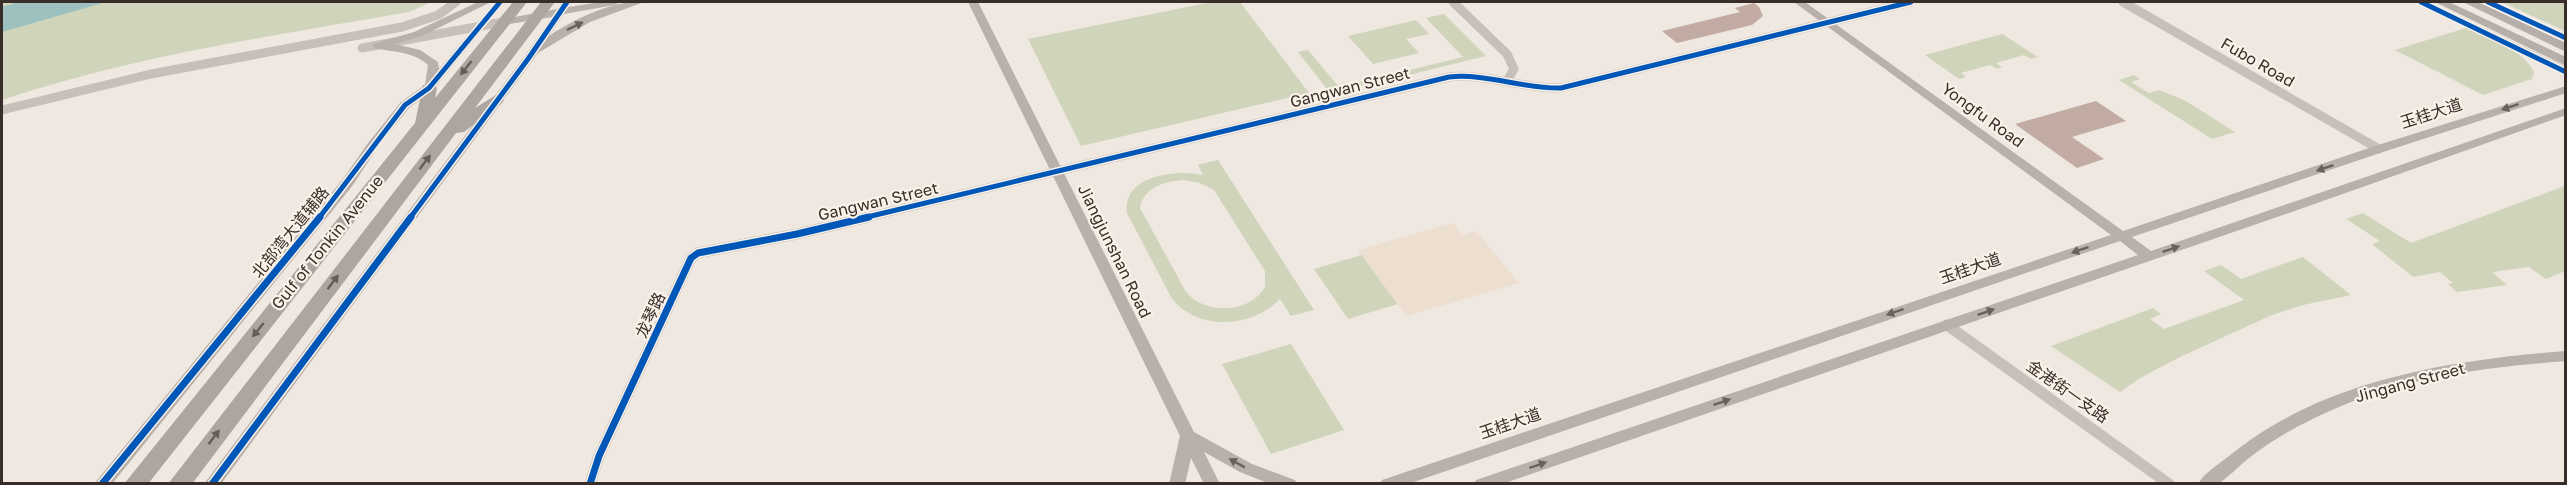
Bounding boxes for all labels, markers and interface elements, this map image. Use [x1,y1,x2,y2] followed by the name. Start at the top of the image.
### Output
[567,21,584,30] one-way arrow
[2218,33,2298,91] street label: Fubo Road
[460,60,473,76] one-way arrow
[1288,62,1412,112] street label: Gangwan Street
[1938,78,2028,152] street label: Yongfu Road
[2397,94,2465,132] street label: 玉桂大道
[2501,103,2519,112] one-way arrow
[419,154,431,170] one-way arrow
[2316,163,2334,173] one-way arrow
[267,171,387,313] street label: Gulf of Tonkin Avenue
[816,177,940,225] street label: Gangwan Street
[1074,181,1156,321] street label: Jiangjunshan Road
[247,182,333,282] street label: 北部湾大道辅路
[2162,243,2180,253] one-way arrow
[2071,246,2089,255] one-way arrow
[1936,248,2004,288] street label: 玉桂大道
[326,275,338,290] one-way arrow
[631,289,669,341] street label: 龙琴路
[1978,306,1996,316] one-way arrow
[1886,308,1904,317] one-way arrow
[252,322,264,337] one-way arrow
[2023,355,2113,427] street label: 金港街一支路
[2353,358,2467,406] street label: Jingang Street
[1713,396,1731,406] one-way arrow
[1476,403,1544,443] street label: 玉桂大道
[208,429,221,445] one-way arrow
[1228,458,1245,468] one-way arrow
[1529,459,1547,469] one-way arrow

